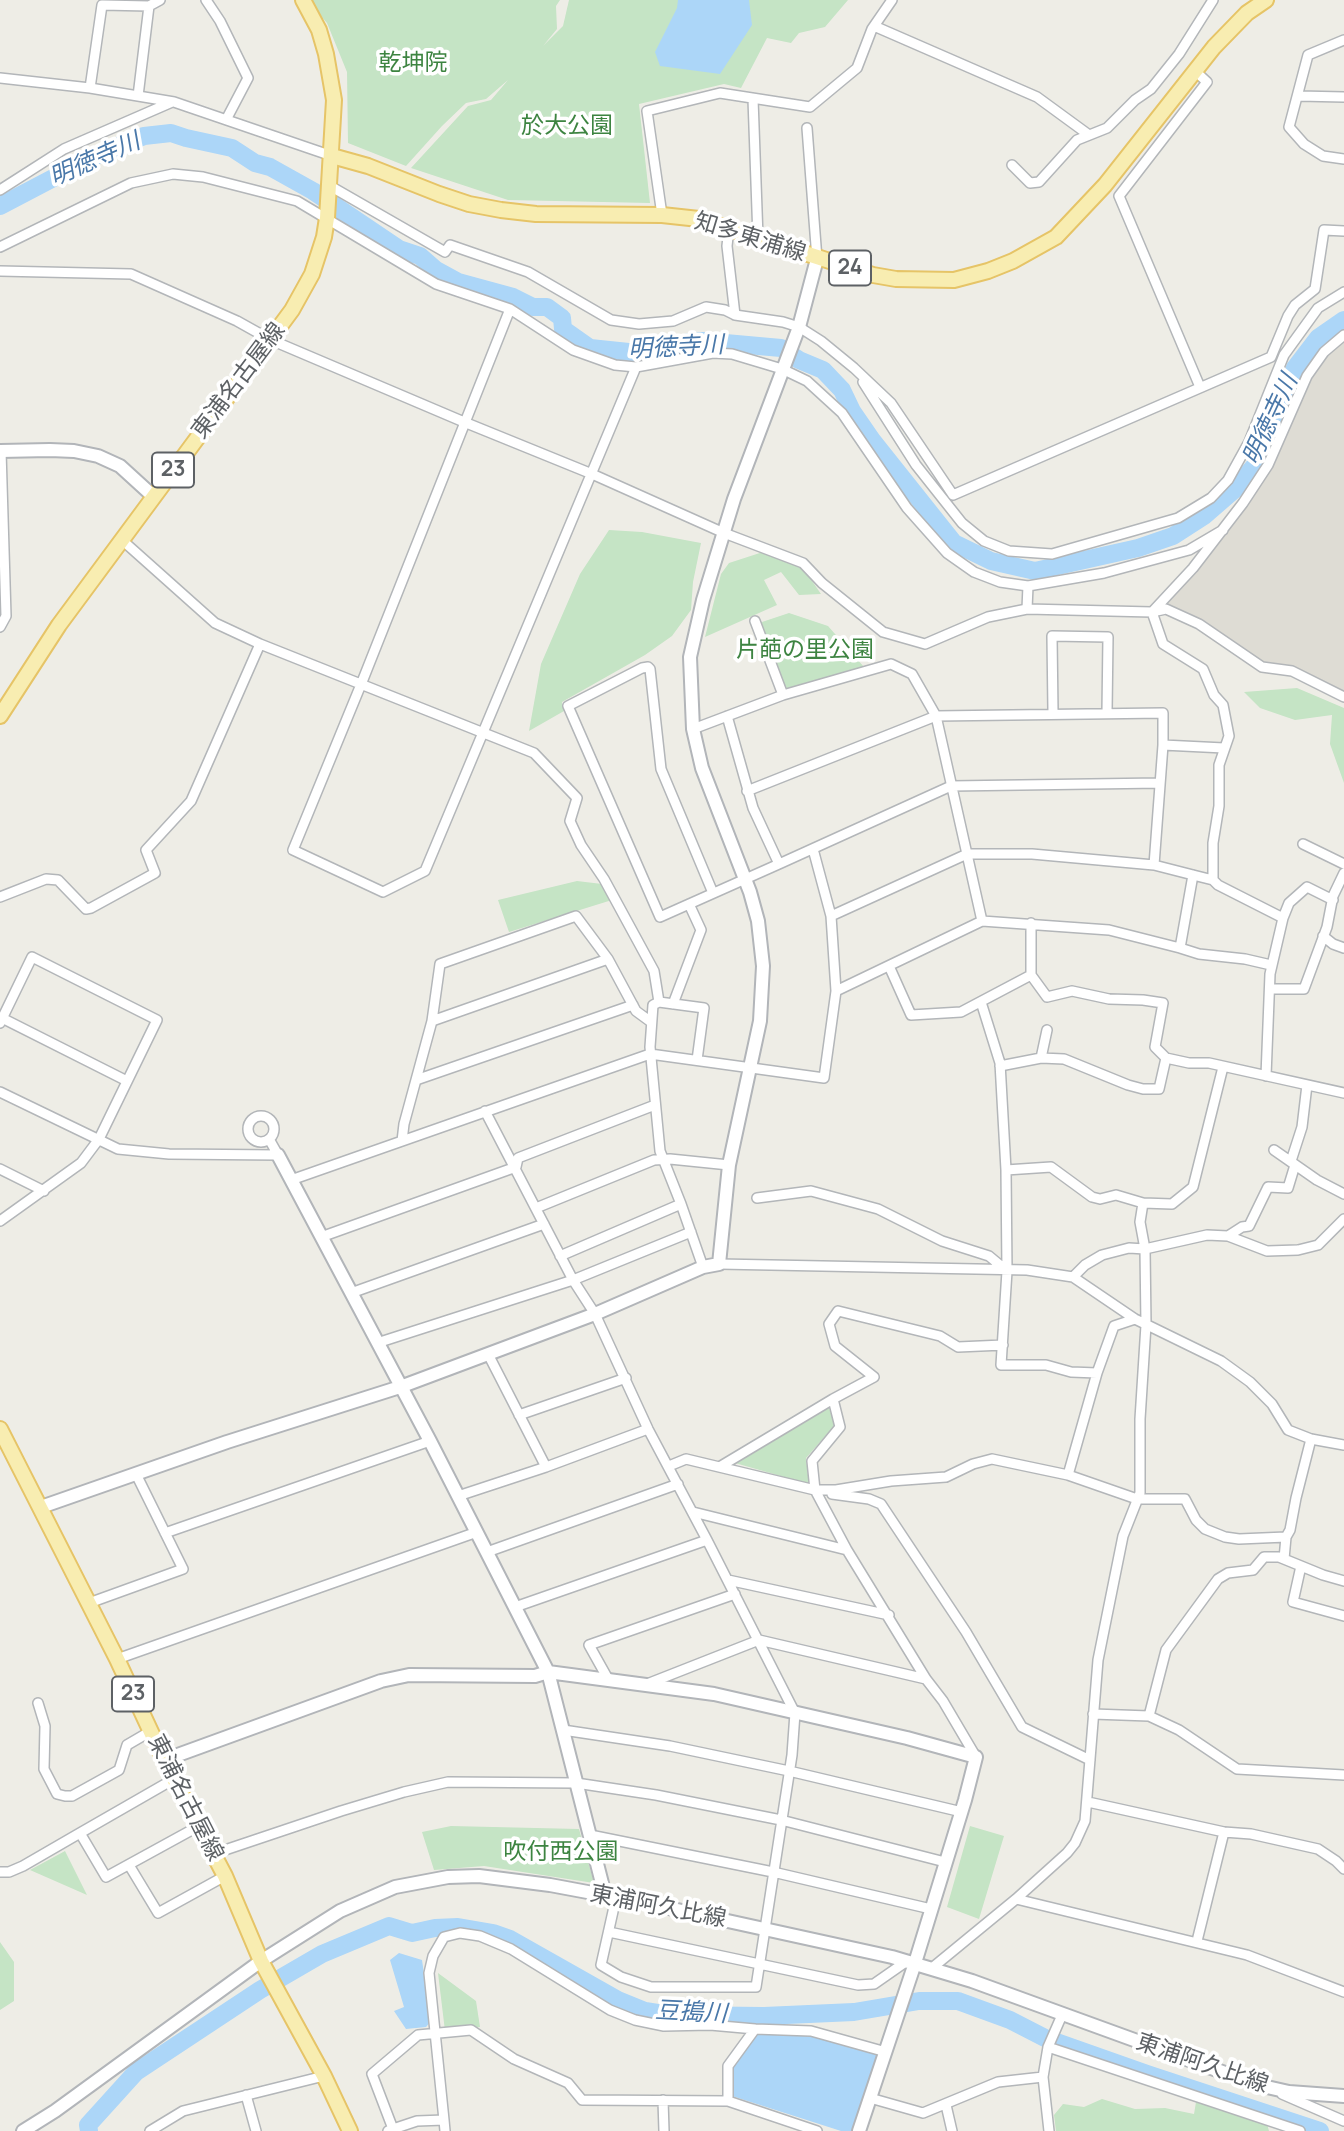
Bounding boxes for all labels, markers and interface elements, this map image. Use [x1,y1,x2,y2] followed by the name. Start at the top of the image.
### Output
[379,50,447,78] park label: 乾坤院
[521,113,613,141] park label: 於大公園
[45,127,145,193] water label: 明徳寺川
[691,208,809,268] street label: 知多東浦線
[829,250,871,286] road number: 24
[186,318,292,444] street label: 東浦名古屋線
[627,331,725,365] water label: 明徳寺川
[1238,370,1304,470] water label: 明徳寺川
[152,452,194,488] road number: 23
[736,637,874,665] park label: 片葩の里公園
[112,1676,154,1712] road number: 23
[141,1730,229,1866] street label: 東浦名古屋線
[504,1839,618,1867] park label: 吹付西公園
[588,1880,728,1934] street label: 東浦阿久比線
[654,1997,728,2029] water label: 豆搗川
[1132,2028,1272,2100] street label: 東浦阿久比線

